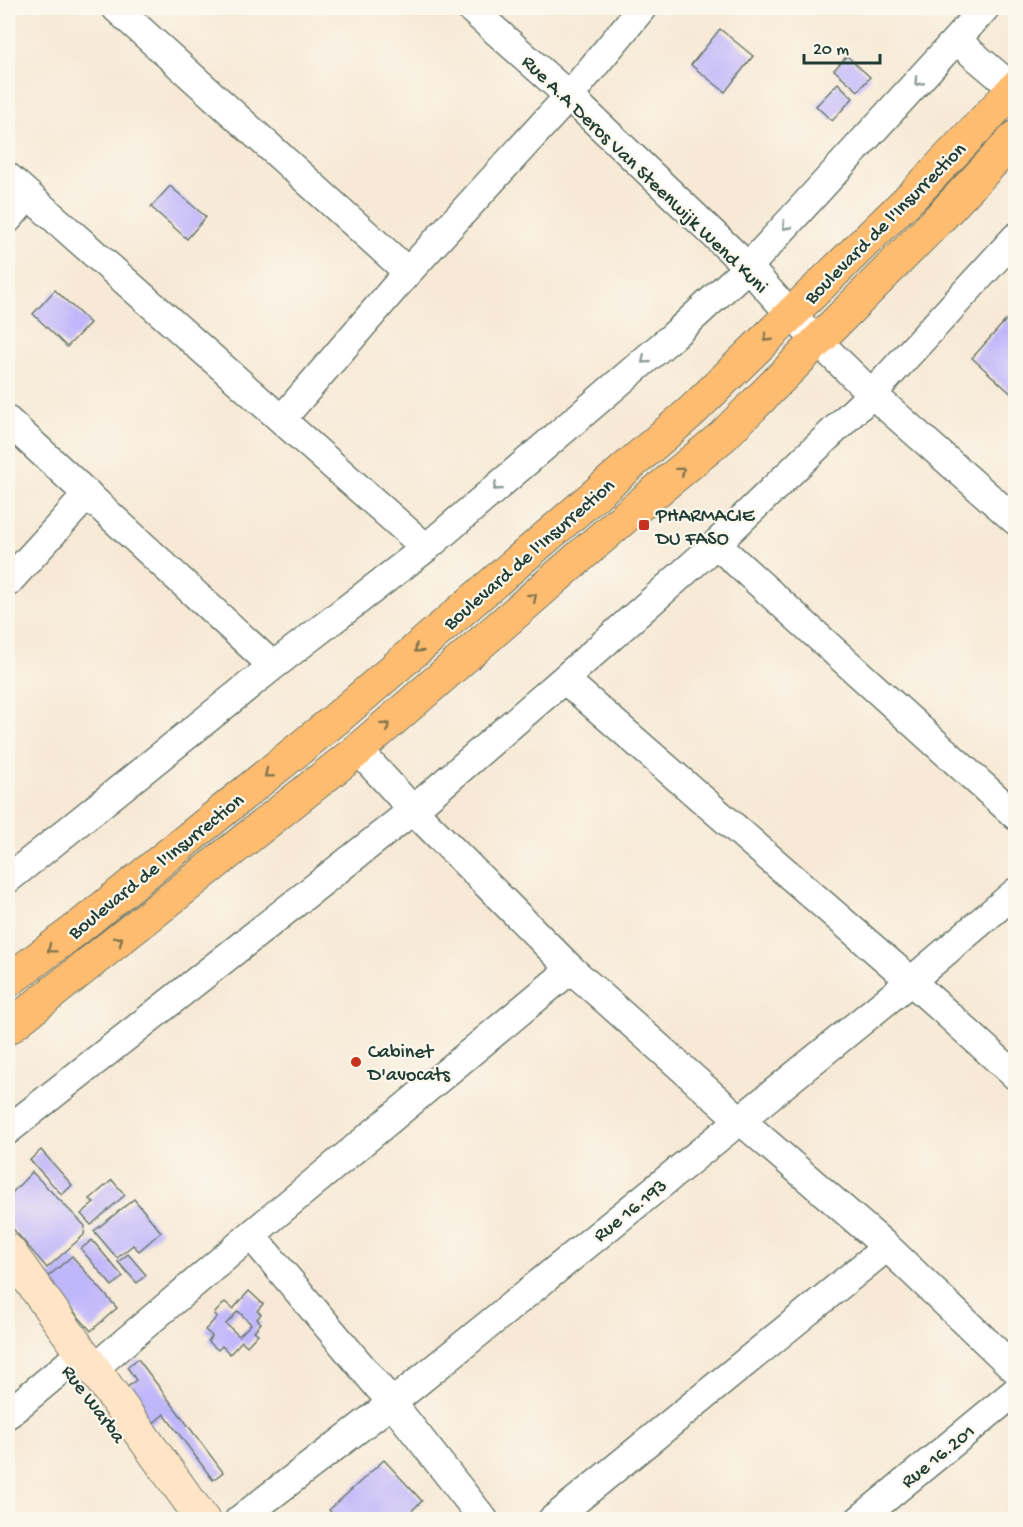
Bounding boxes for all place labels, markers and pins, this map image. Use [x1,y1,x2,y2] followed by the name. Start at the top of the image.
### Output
[654,506,756,552] place label: PHARMACIE DU FASO
[637,518,651,532] marker: PHARMACIE DU FASO
[366,1042,450,1088] place label: Cabinet D'avocats
[349,1055,363,1069] marker: Cabinet D'avocats

